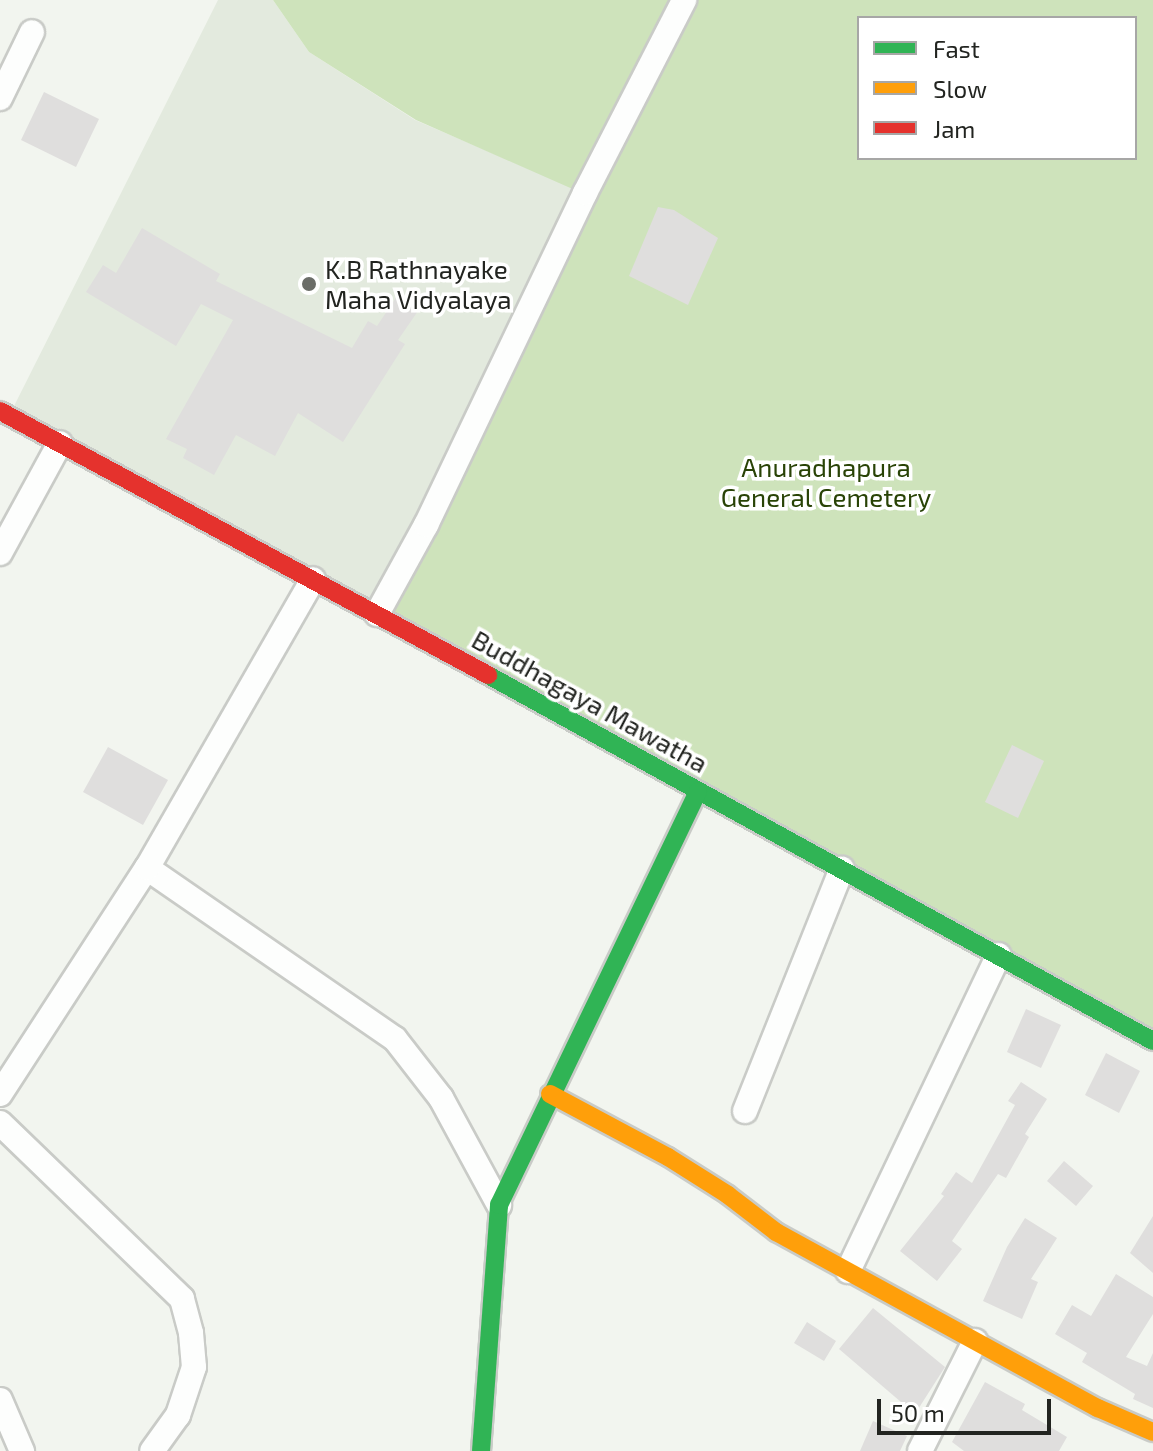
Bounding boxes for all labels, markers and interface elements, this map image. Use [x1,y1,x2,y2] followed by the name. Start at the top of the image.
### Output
[857,16,1137,160] legend
[933,34,980,63] text: Fast
[933,74,987,103] text: Slow
[933,114,975,143] text: Jam
[325,253,512,314] place label: K.B Rathnayake Maha Vidyalaya
[300,275,318,293] marker: K.B Rathnayake Maha Vidyalaya
[720,451,932,512] park label: Anuradhapura General Cemetery
[467,623,713,779] street label: Buddhagaya Mawatha
[881,1383,1055,1433] scale bar
[891,1398,945,1427] text: 50 m

